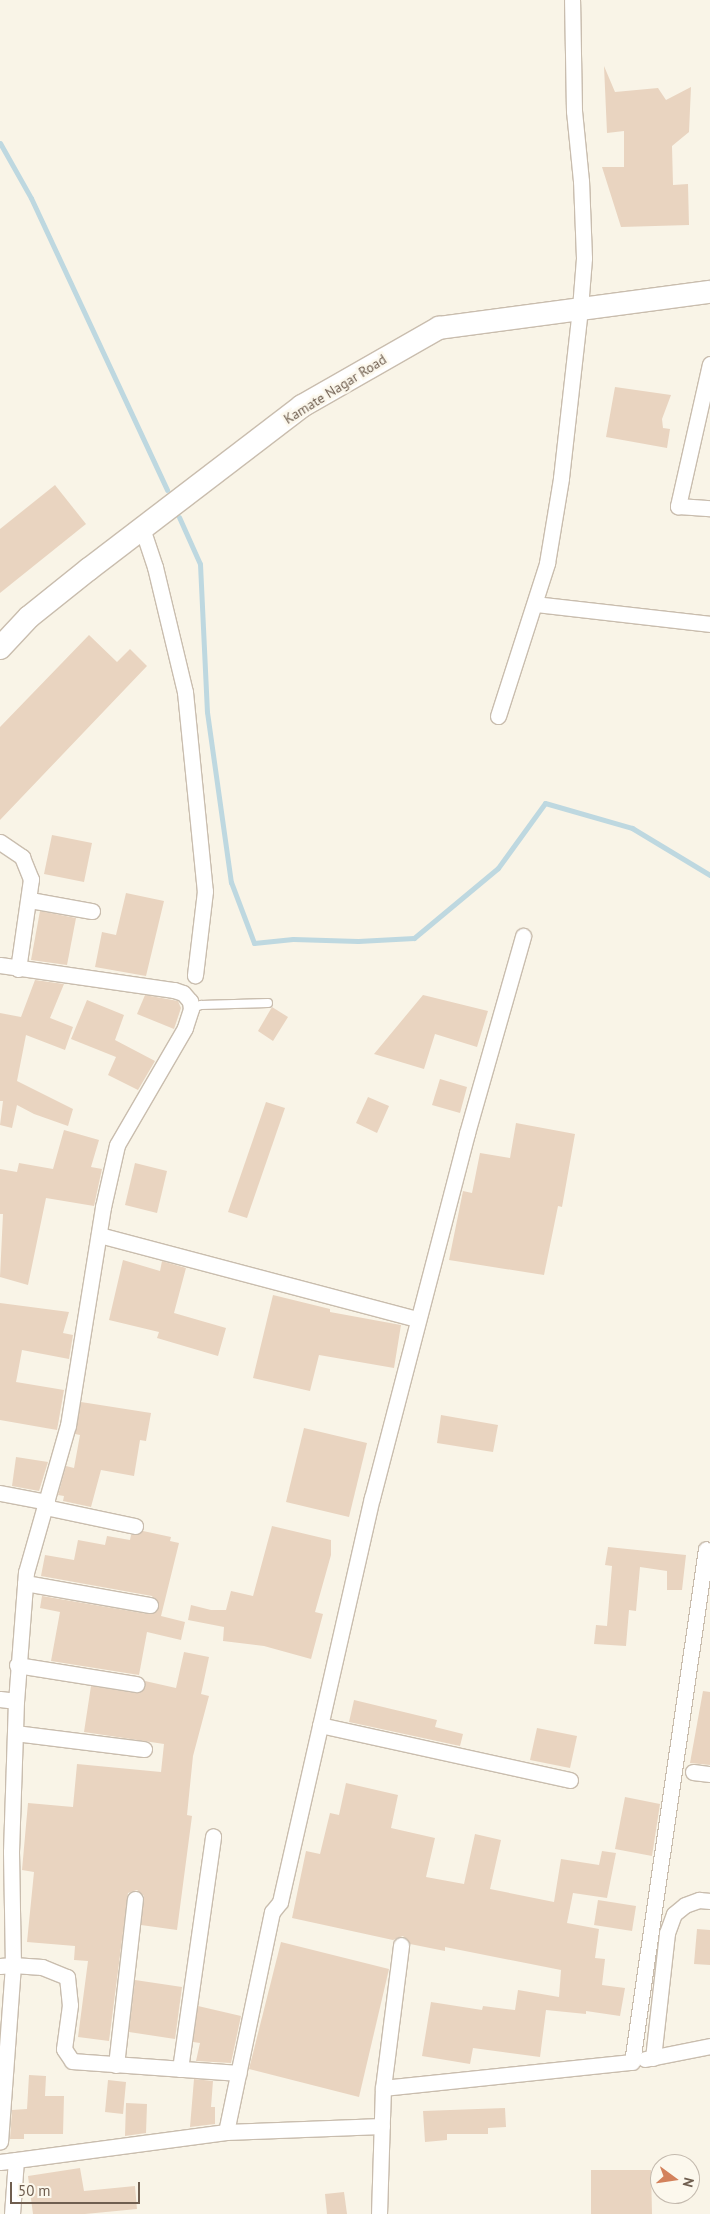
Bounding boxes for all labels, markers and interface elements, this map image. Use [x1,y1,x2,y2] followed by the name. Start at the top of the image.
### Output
[281,351,389,427] street label: Kamate Nagar Road
[650,2154,700,2204] north arrow
[12,2172,142,2204] scale bar
[679,2176,698,2189] text: N
[18,2181,51,2200] text: 50 m

